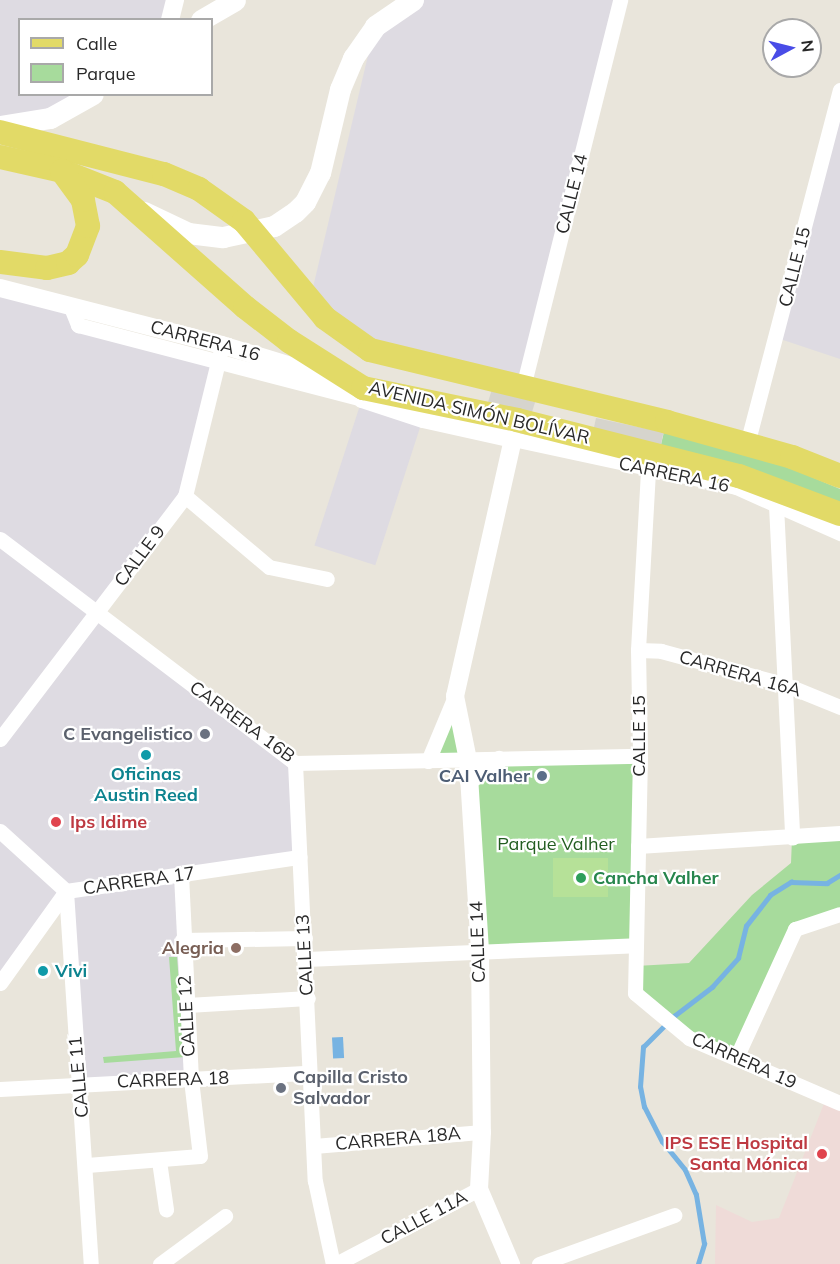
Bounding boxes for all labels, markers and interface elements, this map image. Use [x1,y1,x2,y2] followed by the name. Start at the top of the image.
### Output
[18,18,213,96] legend
[762,18,822,78] north arrow
[76,32,117,55] text: Calle
[797,39,819,53] text: N
[76,62,135,85] text: Parque
[552,152,592,236] street label: CALLE 14
[775,225,815,309] street label: CALLE 15
[148,316,262,366] street label: CARRERA 16
[367,377,591,449] street label: AVENIDA SIMÓN BOLÍVAR
[617,453,731,497] street label: CARRERA 16
[110,521,170,591] street label: CALLE 9
[677,646,803,702] street label: CARRERA 16A
[185,677,299,767] street label: CARRERA 16B
[628,695,650,777] street label: CALLE 15
[63,723,193,745] place label: C Evangelistico
[198,727,212,741] marker: C Evangelistico
[139,748,153,762] marker: Oficinas Austin Reed
[94,764,198,806] place label: Oficinas Austin Reed
[439,765,530,787] place label: CAI Valher
[535,769,549,783] marker: CAI Valher
[70,811,147,833] place label: Ips Idime
[47,813,65,831] marker: Ips Idime
[497,833,615,855] park label: Parque Valher
[82,862,196,900] street label: CARRERA 17
[593,867,719,889] place label: Cancha Valher
[574,871,588,885] marker: Cancha Valher
[466,901,490,983] street label: CALLE 14
[292,914,318,996] street label: CALLE 13
[162,937,224,959] place label: Alegria
[229,941,243,955] marker: Alegria
[55,960,87,982] place label: Vivi
[36,964,50,978] marker: Vivi
[174,975,200,1057] street label: CALLE 12
[688,1028,800,1094] street label: CARRERA 19
[65,1035,93,1119] street label: CALLE 11
[116,1067,230,1093] street label: CARRERA 18
[293,1067,408,1110] place label: Capilla Cristo Salvador
[274,1081,288,1095] marker: Capilla Cristo Salvador
[334,1123,462,1155] street label: CARRERA 18A
[664,1133,808,1176] place label: IPS ESE Hospital Santa Mónica
[813,1145,831,1163] marker: IPS ESE Hospital Santa Mónica
[377,1186,471,1250] street label: CALLE 11A

